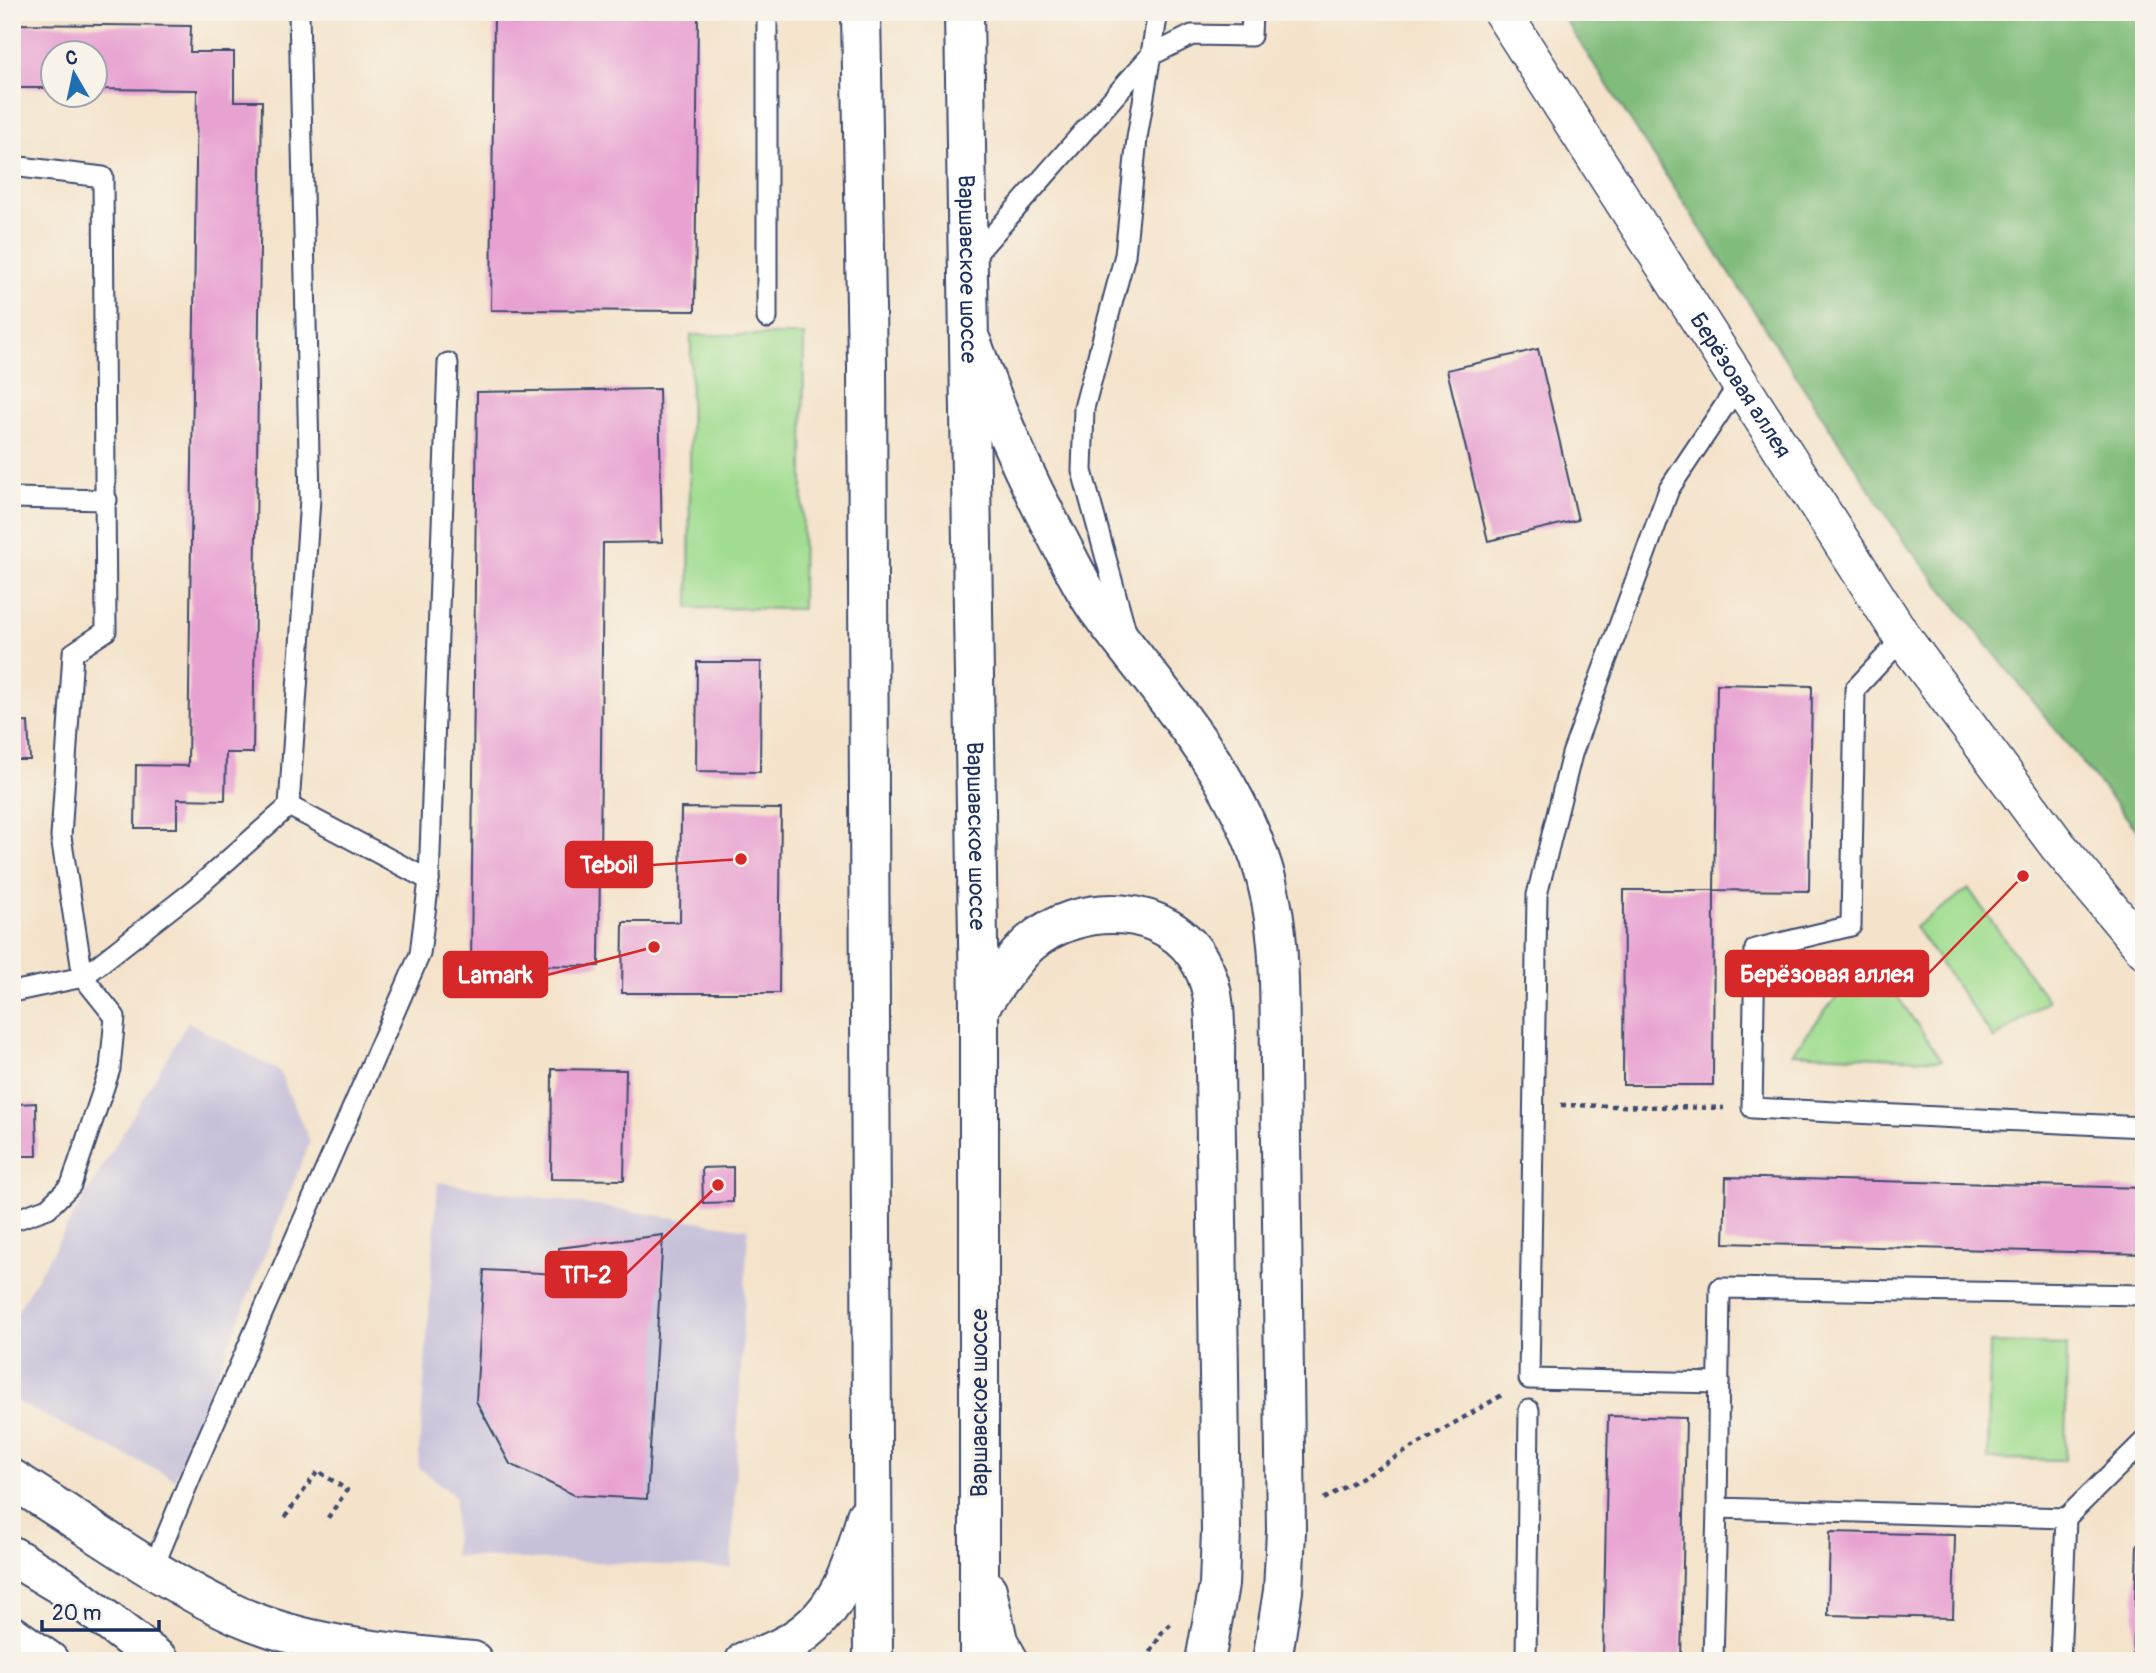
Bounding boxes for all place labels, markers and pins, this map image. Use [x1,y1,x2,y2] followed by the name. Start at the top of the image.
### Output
[566,842,652,887] callout: Teboil
[1726,951,1928,996] callout: Берёзовая аллея
[444,952,547,997] callout: Lamark
[546,1252,626,1297] callout: ТП-2

